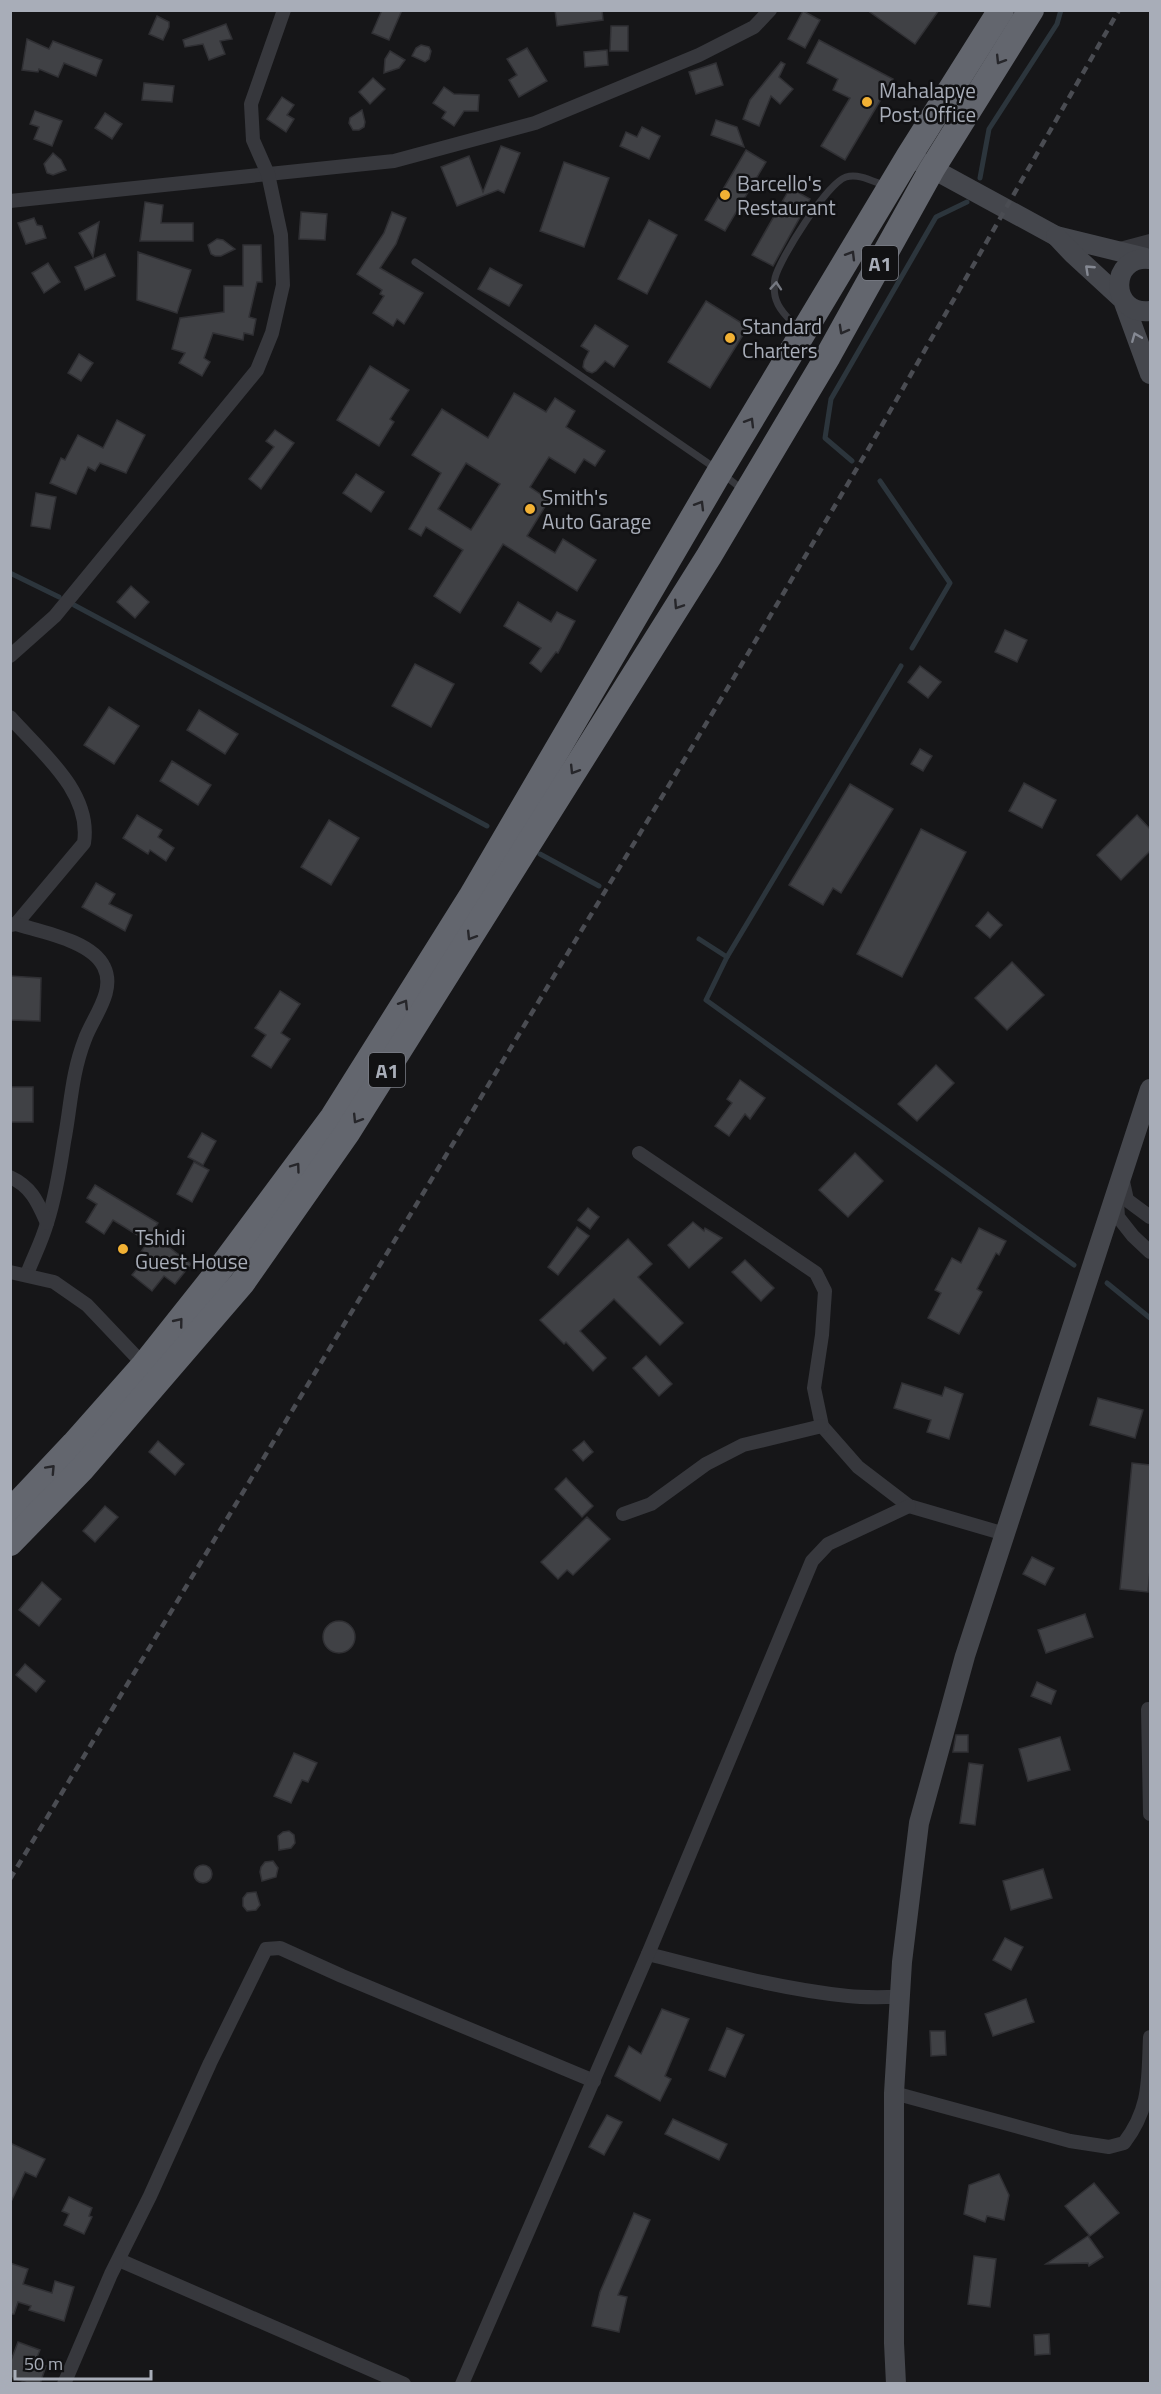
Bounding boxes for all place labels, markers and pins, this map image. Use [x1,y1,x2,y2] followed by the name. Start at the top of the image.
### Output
[879,74,976,130] place label: Mahalapye Post Office
[860,95,874,109] marker: Mahalapye Post Office
[737,167,836,223] place label: Barcello's Restaurant
[718,188,732,202] marker: Barcello's Restaurant
[742,310,822,366] place label: Standard Charters
[723,331,737,345] marker: Standard Charters
[542,481,651,537] place label: Smith's Auto Garage
[523,502,537,516] marker: Smith's Auto Garage
[135,1221,248,1277] place label: Tshidi Guest House
[116,1242,130,1256] marker: Tshidi Guest House

